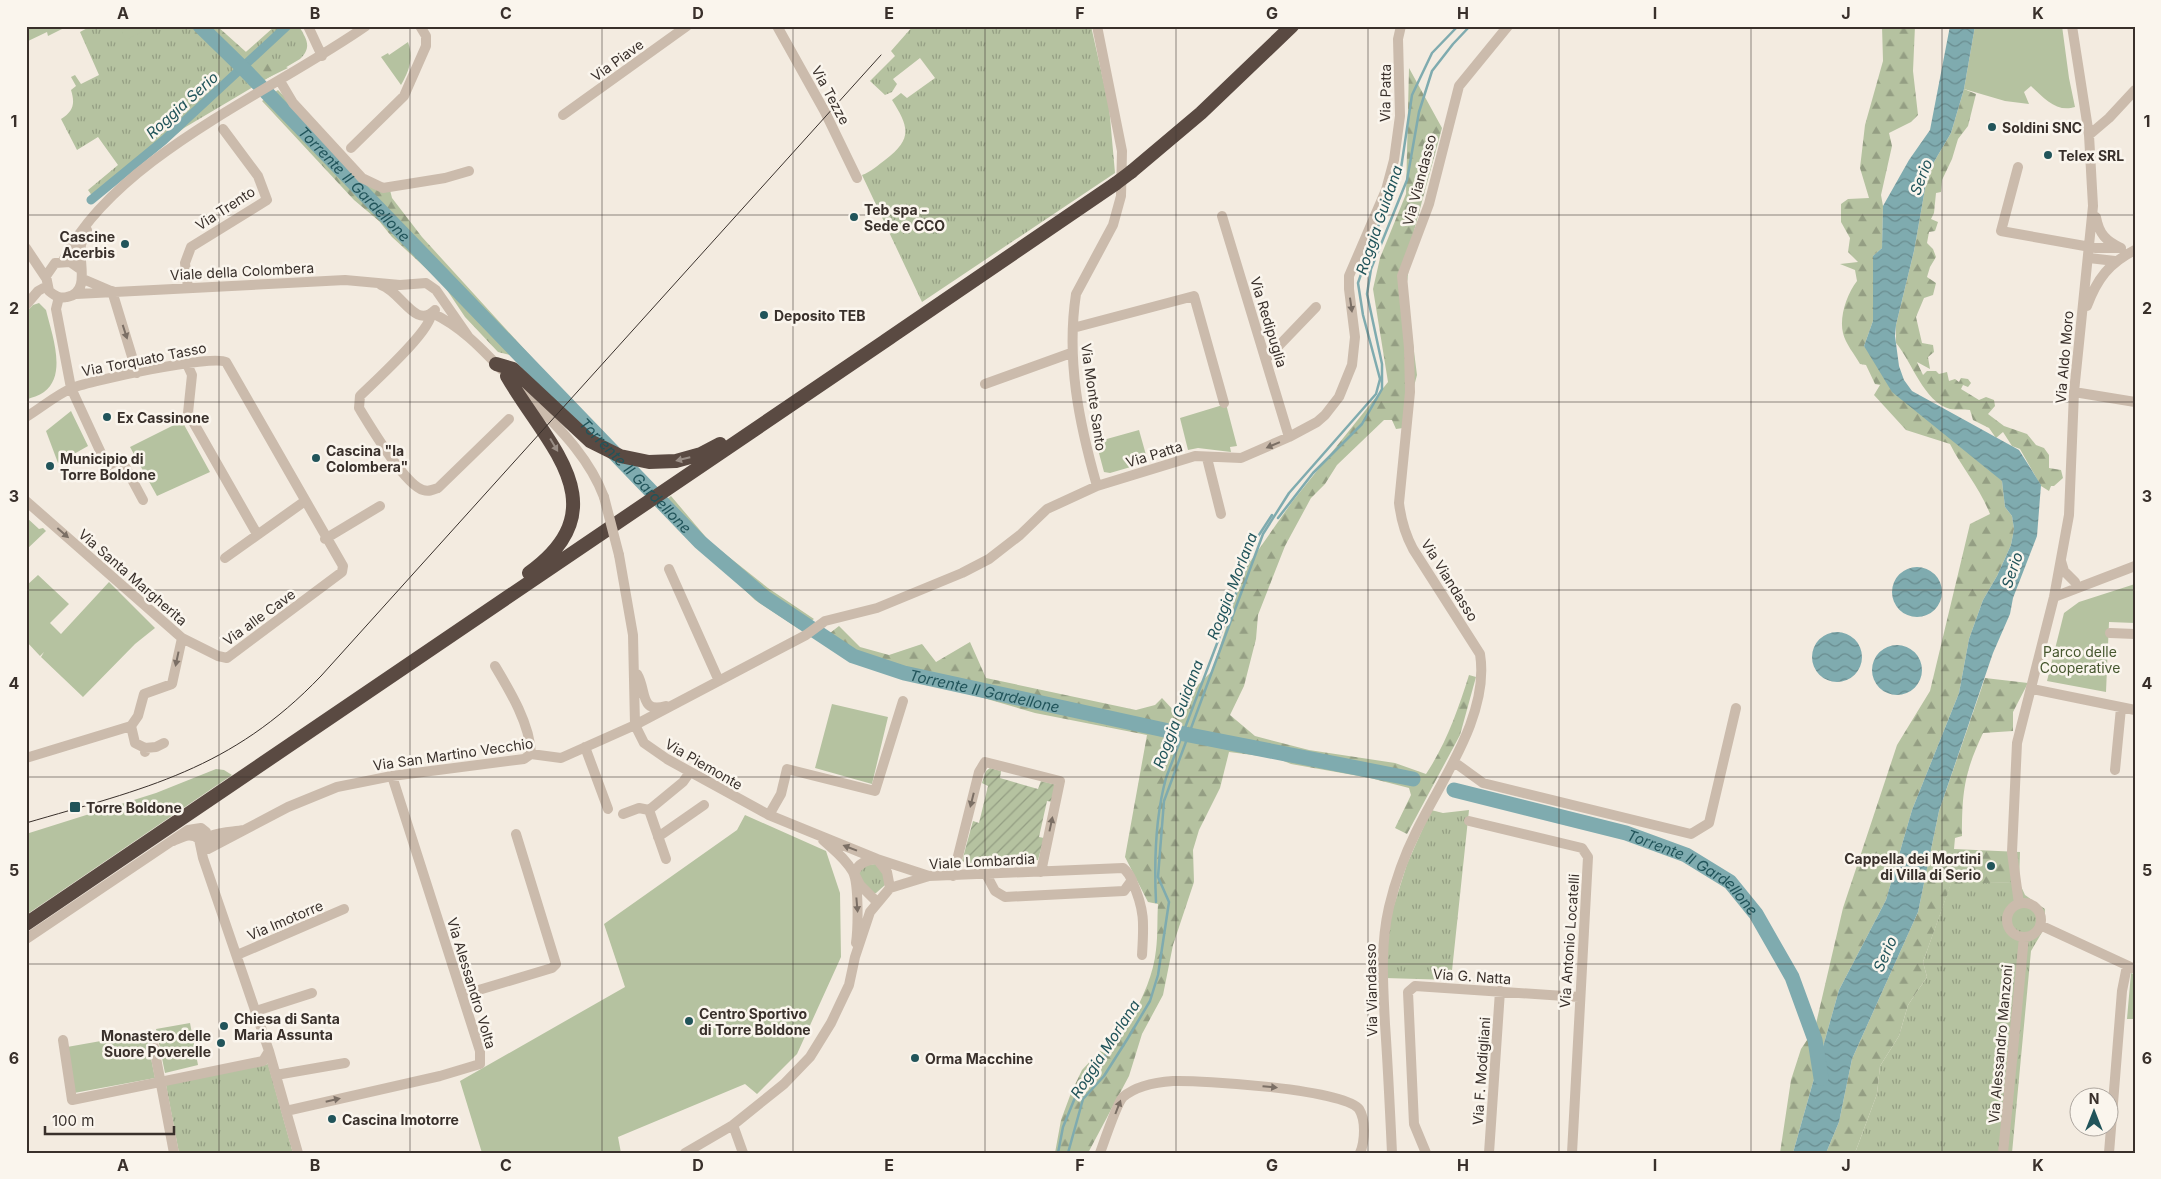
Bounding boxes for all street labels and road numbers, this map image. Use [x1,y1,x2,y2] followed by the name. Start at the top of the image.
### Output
[587,35,647,85] street label: Via Piave
[808,63,854,127] street label: Via Tezze
[1376,64,1394,122] street label: Via Patta
[1399,133,1439,227] street label: Via Viandasso
[192,183,258,233] street label: Via Trento
[170,259,314,283] street label: Viale della Colombera
[1247,275,1291,369] street label: Via Redipuglia
[2051,310,2077,404] street label: Via Aldo Moro
[80,339,208,379] street label: Via Torquato Tasso
[1078,342,1110,452] street label: Via Monte Santo
[1124,437,1184,471] street label: Via Patta
[75,525,191,629] street label: Via Santa Margherita
[1418,536,1482,624] street label: Via Viandasso
[220,585,298,649] street label: Via alle Cave
[372,734,534,774] street label: Via San Martino Vecchio
[662,735,746,793] street label: Via Piemonte
[928,850,1036,872] street label: Viale Lombardia
[1556,873,1582,1009] street label: Via Antonio Locatelli
[244,896,326,944] street label: Via Imotorre
[444,915,500,1051] street label: Via Alessandro Volta
[1362,943,1380,1037] street label: Via Viandasso
[1985,964,2015,1124] street label: Via Alessandro Manzoni
[1432,965,1512,987] street label: Via G. Natta
[1469,1016,1493,1126] street label: Via F. Modigliani

